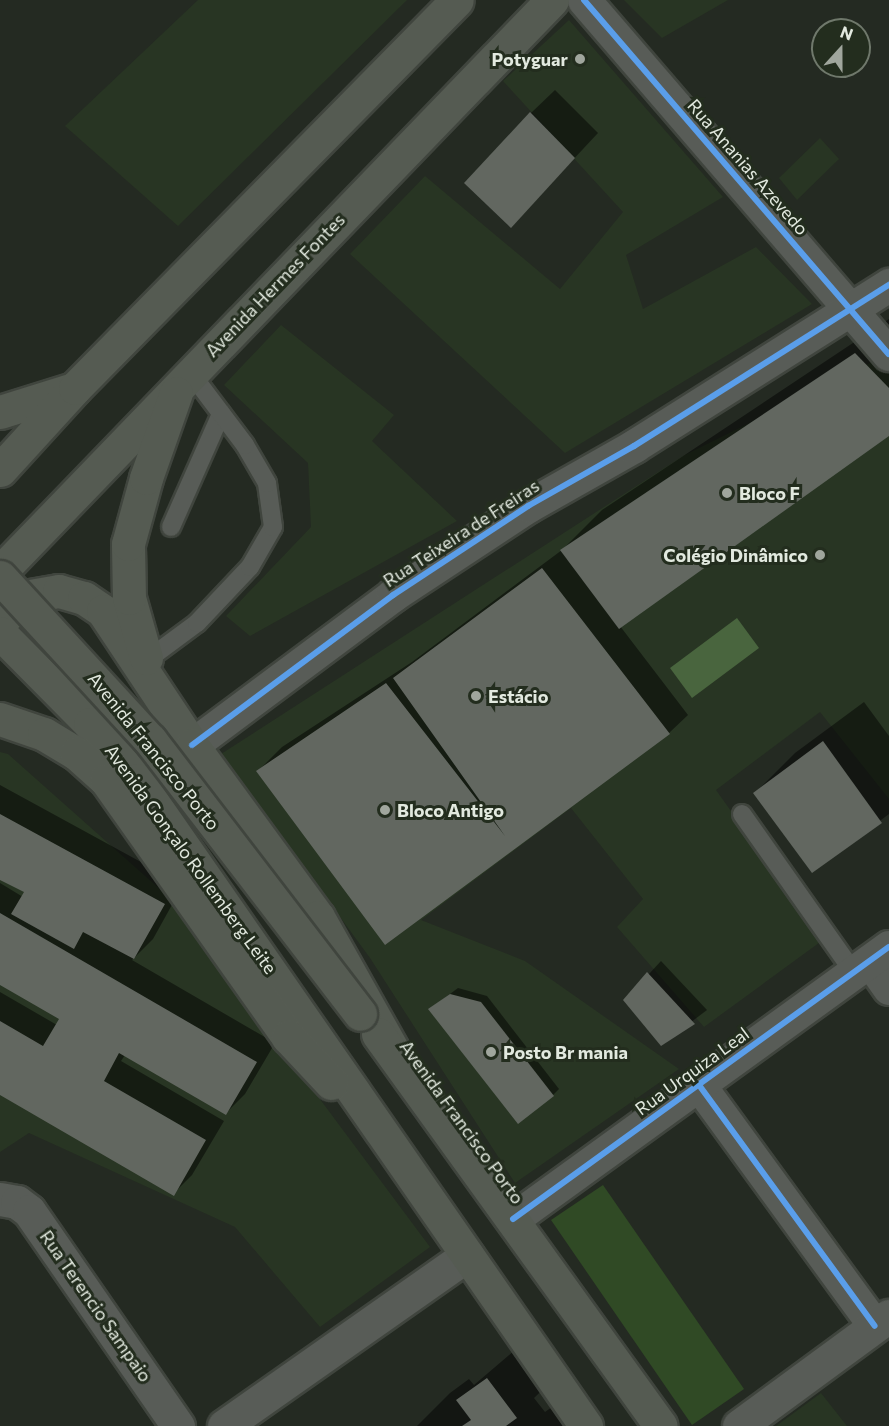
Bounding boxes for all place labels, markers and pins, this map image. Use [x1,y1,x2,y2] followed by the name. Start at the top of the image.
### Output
[492,48,568,70] place label: Potyguar
[573,52,587,66] marker: Potyguar
[739,482,800,504] place label: Bloco F
[720,486,734,500] marker: Bloco F
[663,544,808,566] place label: Colégio Dinâmico
[813,548,827,562] marker: Colégio Dinâmico
[488,685,548,707] place label: Estácio
[469,689,483,703] marker: Estácio
[397,799,504,821] place label: Bloco Antigo
[378,803,392,817] marker: Bloco Antigo
[503,1041,628,1063] place label: Posto Br mania
[484,1045,498,1059] marker: Posto Br mania

